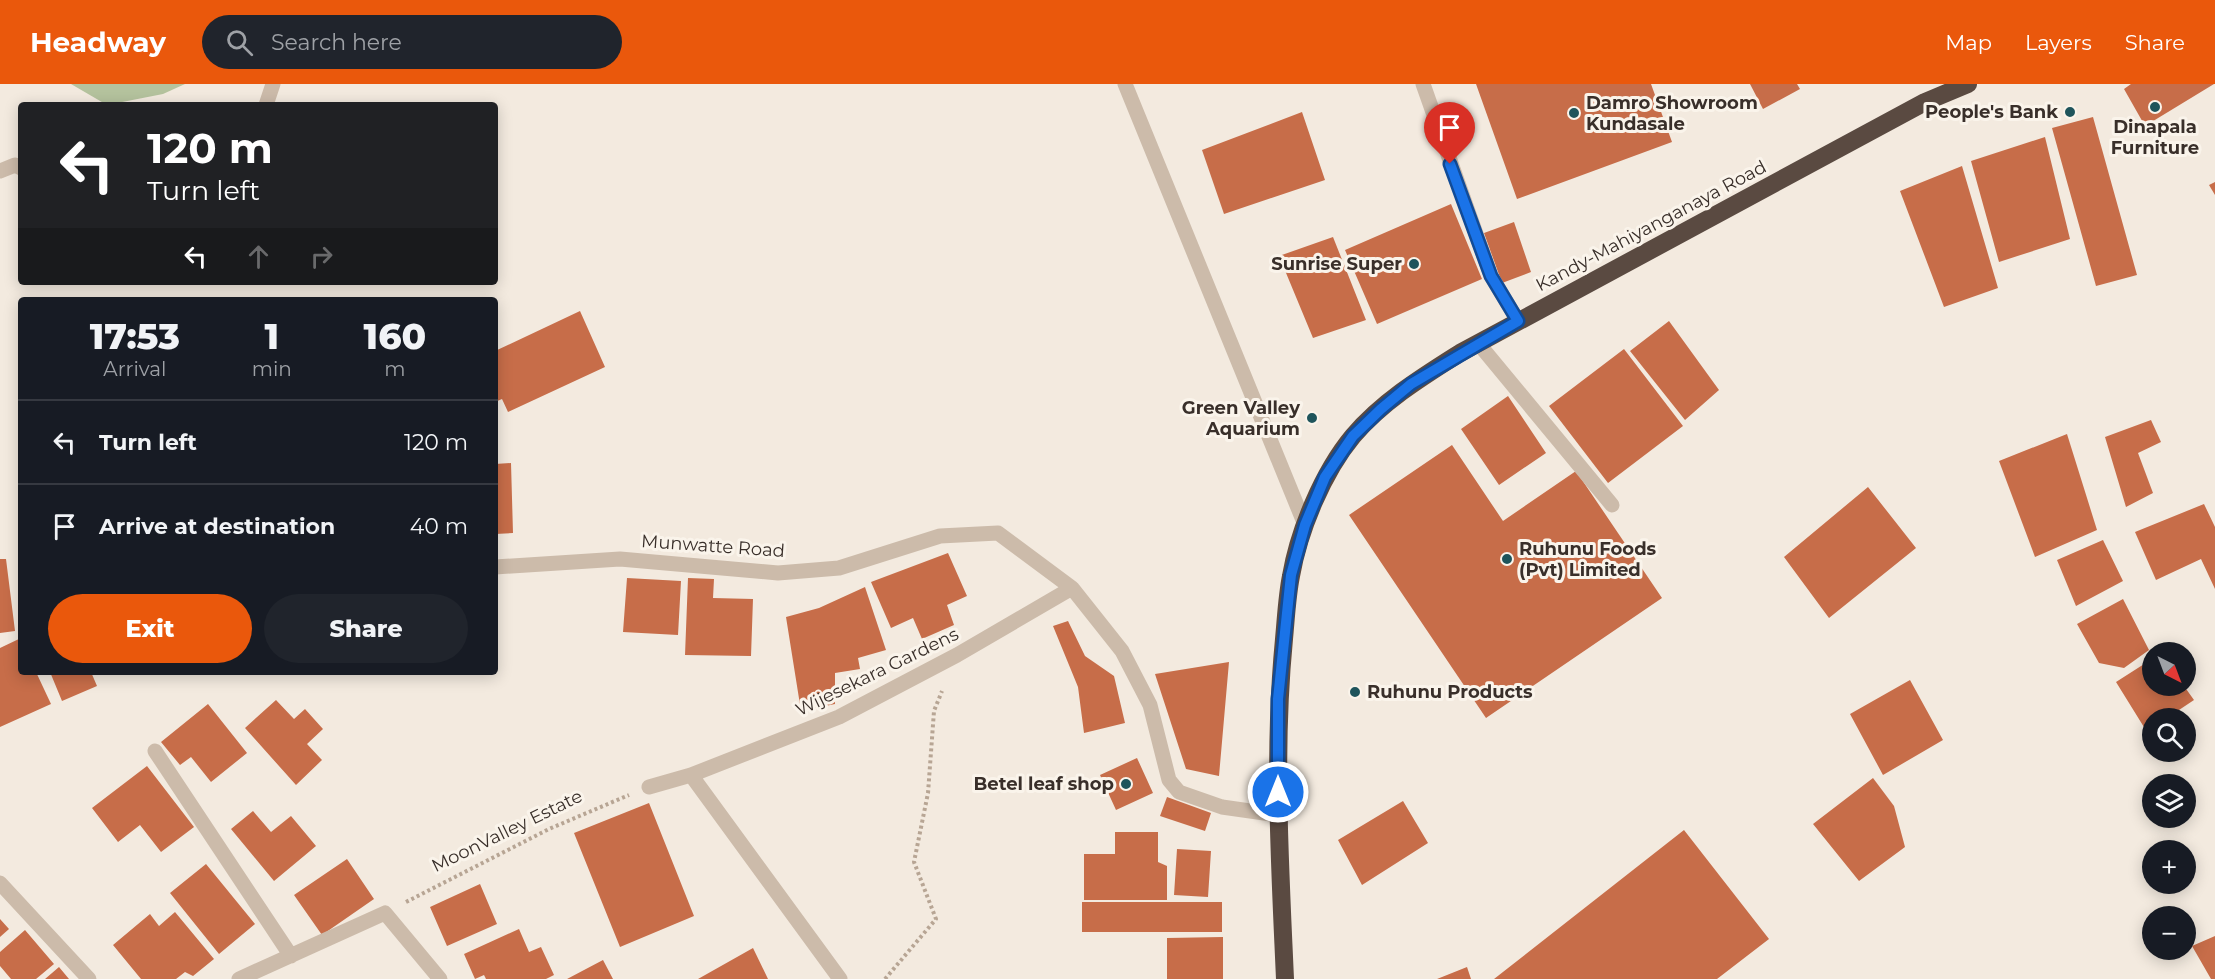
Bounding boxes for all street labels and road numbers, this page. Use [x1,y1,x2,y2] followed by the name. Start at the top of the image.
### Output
[1532,156,1770,296] street label: Kandy-Mahiyanganaya Road
[640,530,786,562] street label: Munwatte Road
[792,623,962,721] street label: Wijesekara Gardens
[428,785,586,877] street label: MoonValley Estate

